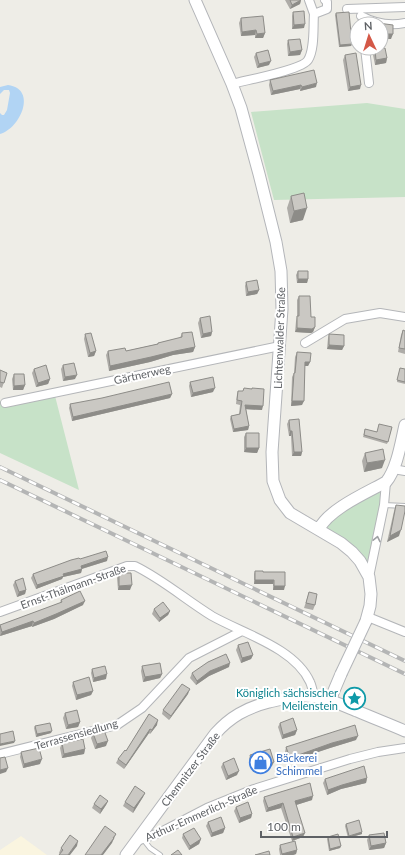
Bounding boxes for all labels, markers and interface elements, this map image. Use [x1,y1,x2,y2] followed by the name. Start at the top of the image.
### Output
[349,16,389,56] north arrow
[364,19,373,32] text: N
[271,287,287,389] street label: Lichtenwalder Straße
[113,362,172,386] street label: Gärtnerweg
[373,536,381,542] one-way arrow
[19,561,128,611] street label: Ernst-Thälmann-Straße
[341,685,367,711] place icon: Königlich sächsischer Meilenstein
[236,686,338,712] place label: Königlich sächsischer Meilenstein
[33,716,119,752] street label: Terrassensiedlung
[158,729,222,809] street label: Chemnitzer Straße
[247,750,273,776] shop icon: Bäckerei Schimmel
[276,751,322,777] place label: Bäckerei Schimmel
[143,782,259,844] street label: Arthur-Emmerlich-Straße
[261,813,387,839] scale bar
[267,819,301,834] text: 100 m

